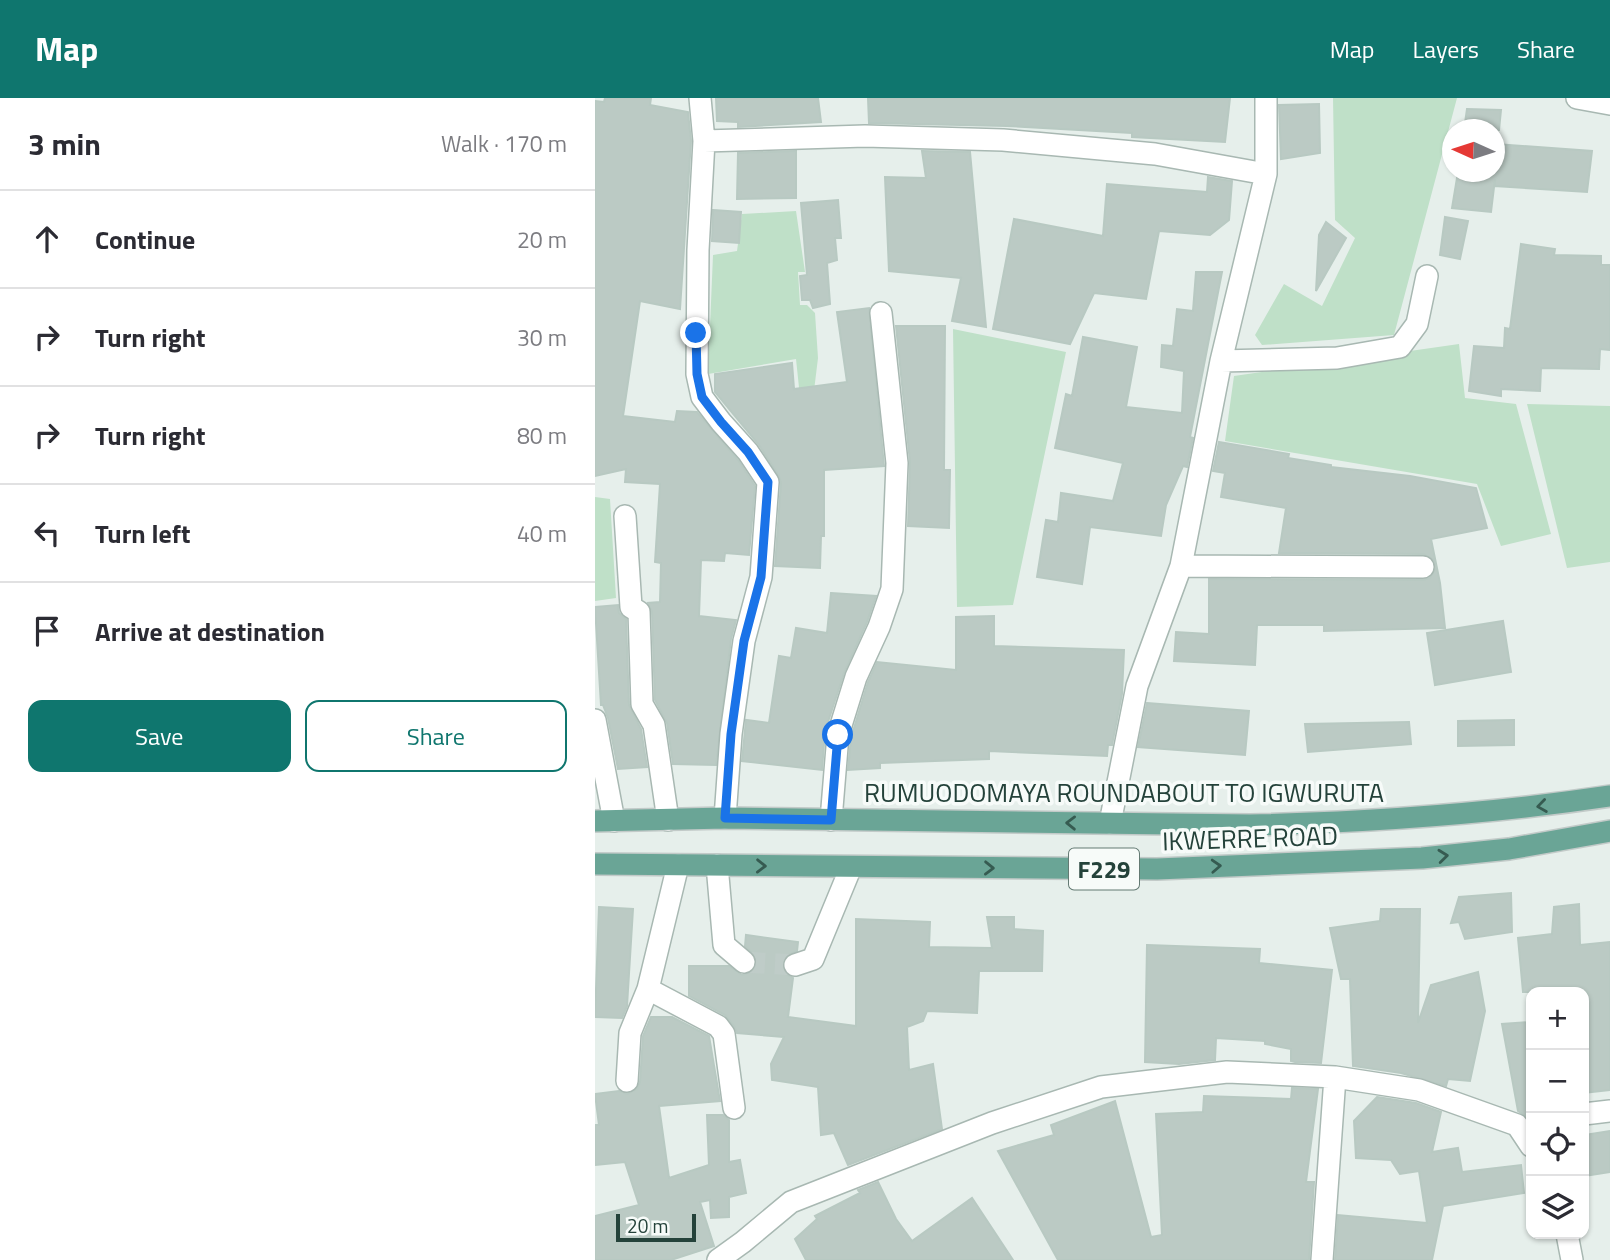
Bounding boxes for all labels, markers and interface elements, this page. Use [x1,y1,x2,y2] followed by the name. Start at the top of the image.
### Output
[35,24,98,74] text: Map
[1330,31,1375,67] text: Map
[1413,31,1479,67] text: Layers
[1517,31,1575,67] text: Share
[1442,119,1505,182] north arrow
[28,121,101,167] text: 3 min
[441,126,567,161] text: Walk · 170 m
[28,220,66,258] icon: ahead
[95,220,195,259] text: Continue
[517,222,567,257] text: 20 m
[680,317,711,348] route end
[28,318,66,356] icon: right
[95,318,206,357] text: Turn right
[517,320,567,355] text: 30 m
[28,416,66,454] icon: right
[95,416,206,455] text: Turn right
[517,418,567,453] text: 80 m
[28,514,66,552] icon: left
[95,514,190,553] text: Turn left
[517,516,567,551] text: 40 m
[28,612,66,650] icon: arrive
[95,612,325,651] text: Arrive at destination
[28,700,291,772] button: Save
[305,700,567,772] button: Share
[822,719,853,750] route start
[864,773,1384,812] street label: RUMUODOMAYA ROUNDABOUT TO IGWURUTA
[1537,798,1548,813] one-way arrow
[1065,815,1076,831] one-way arrow
[1161,815,1339,861] street label: IKWERRE ROAD
[1069,848,1139,890] road number: F229
[1438,849,1449,864] one-way arrow
[756,858,767,874] one-way arrow
[1211,859,1222,874] one-way arrow
[984,860,994,876] one-way arrow
[1526,987,1589,1239] map controls
[1526,987,1589,1050] button: +
[1526,1050,1589,1113] button: −
[1526,1113,1589,1176] button: locate
[1526,1176,1589,1239] button: layers
[616,1211,697,1243] scale bar
[627,1211,668,1240] text: 20 m

